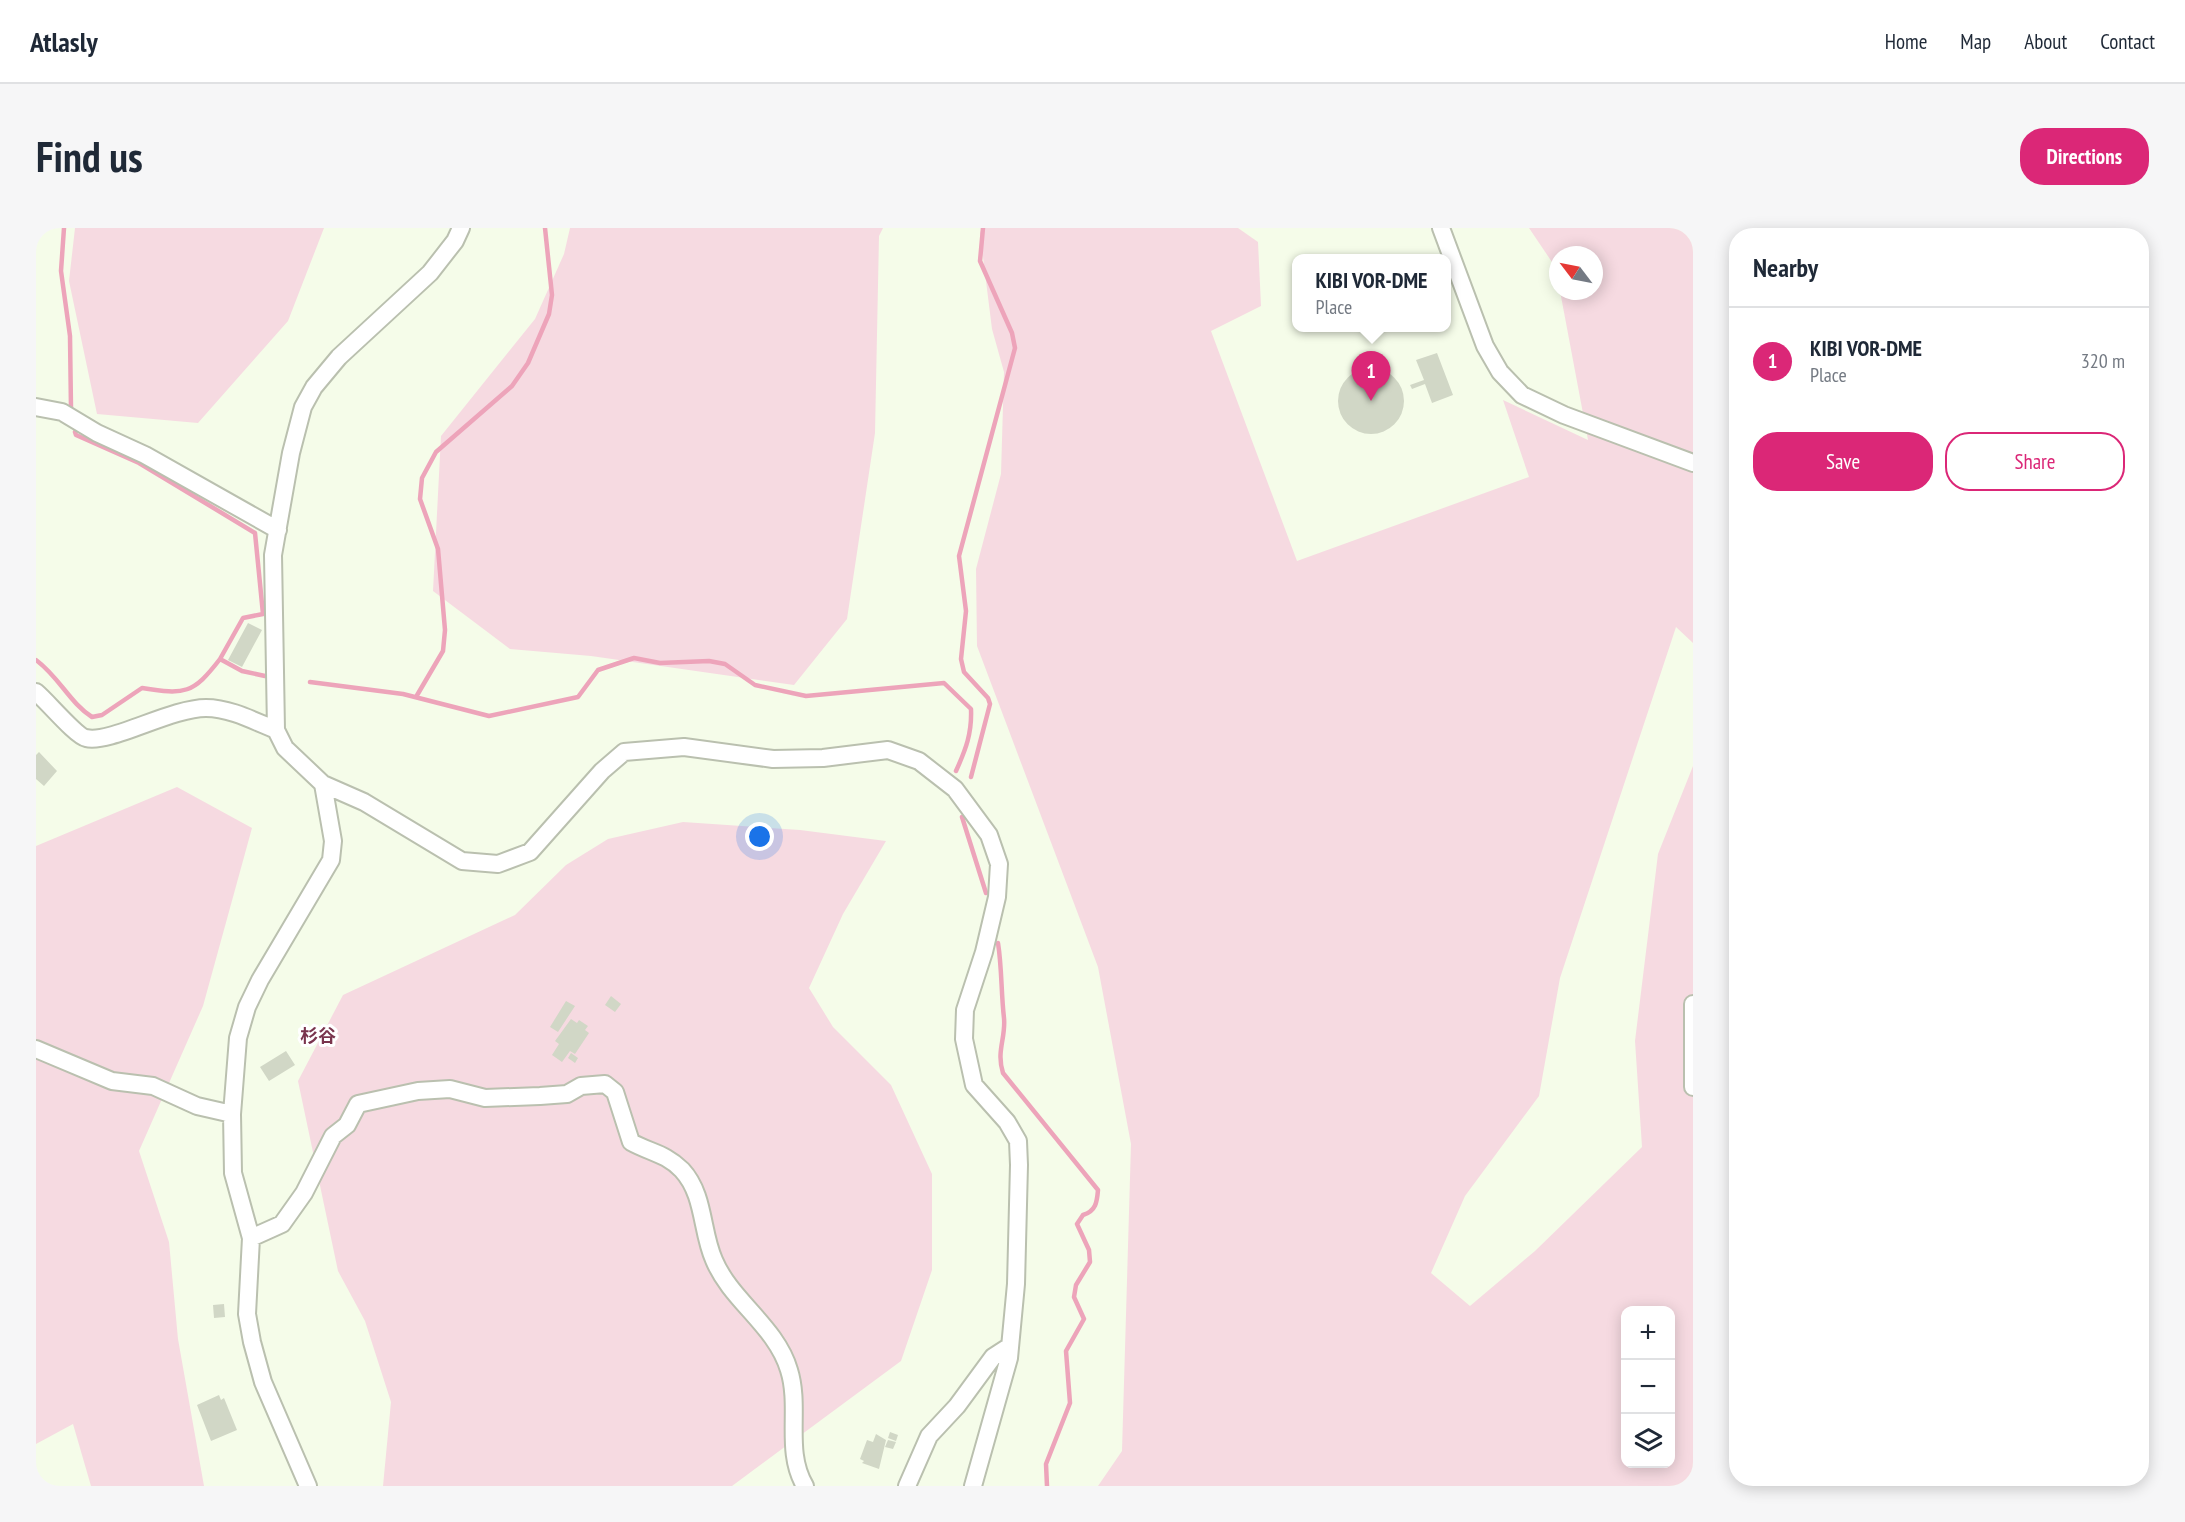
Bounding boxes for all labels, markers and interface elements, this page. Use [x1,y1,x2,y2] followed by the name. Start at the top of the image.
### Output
[30,23,98,60] text: Atlasly
[1885,28,1927,55] text: Home
[1960,28,1991,55] text: Map
[2024,28,2067,55] text: About
[2100,28,2155,55] text: Contact
[2020,128,2149,185] button: Directions
[36,129,143,184] text: Find us
[1549,246,1603,300] north arrow
[1753,251,1818,284] text: Nearby
[1292,254,1451,332] popup
[1315,266,1428,294] text: KIBI VOR-DME
[1315,294,1352,320] text: Place
[1810,334,1922,362] text: KIBI VOR-DME
[1768,348,1777,374] text: 1
[2081,348,2125,374] text: 320 m
[1352,352,1390,401] pin: 1
[1810,362,1847,388] text: Place
[1753,432,1933,491] button: Save
[1945,432,2125,491] button: Share
[745,822,774,851] your location
[300,1024,336,1047] district label: 杉谷
[1621,1306,1675,1468] map controls
[1621,1306,1675,1360] button: +
[1621,1360,1675,1414] button: −
[1621,1414,1675,1468] button: layers

